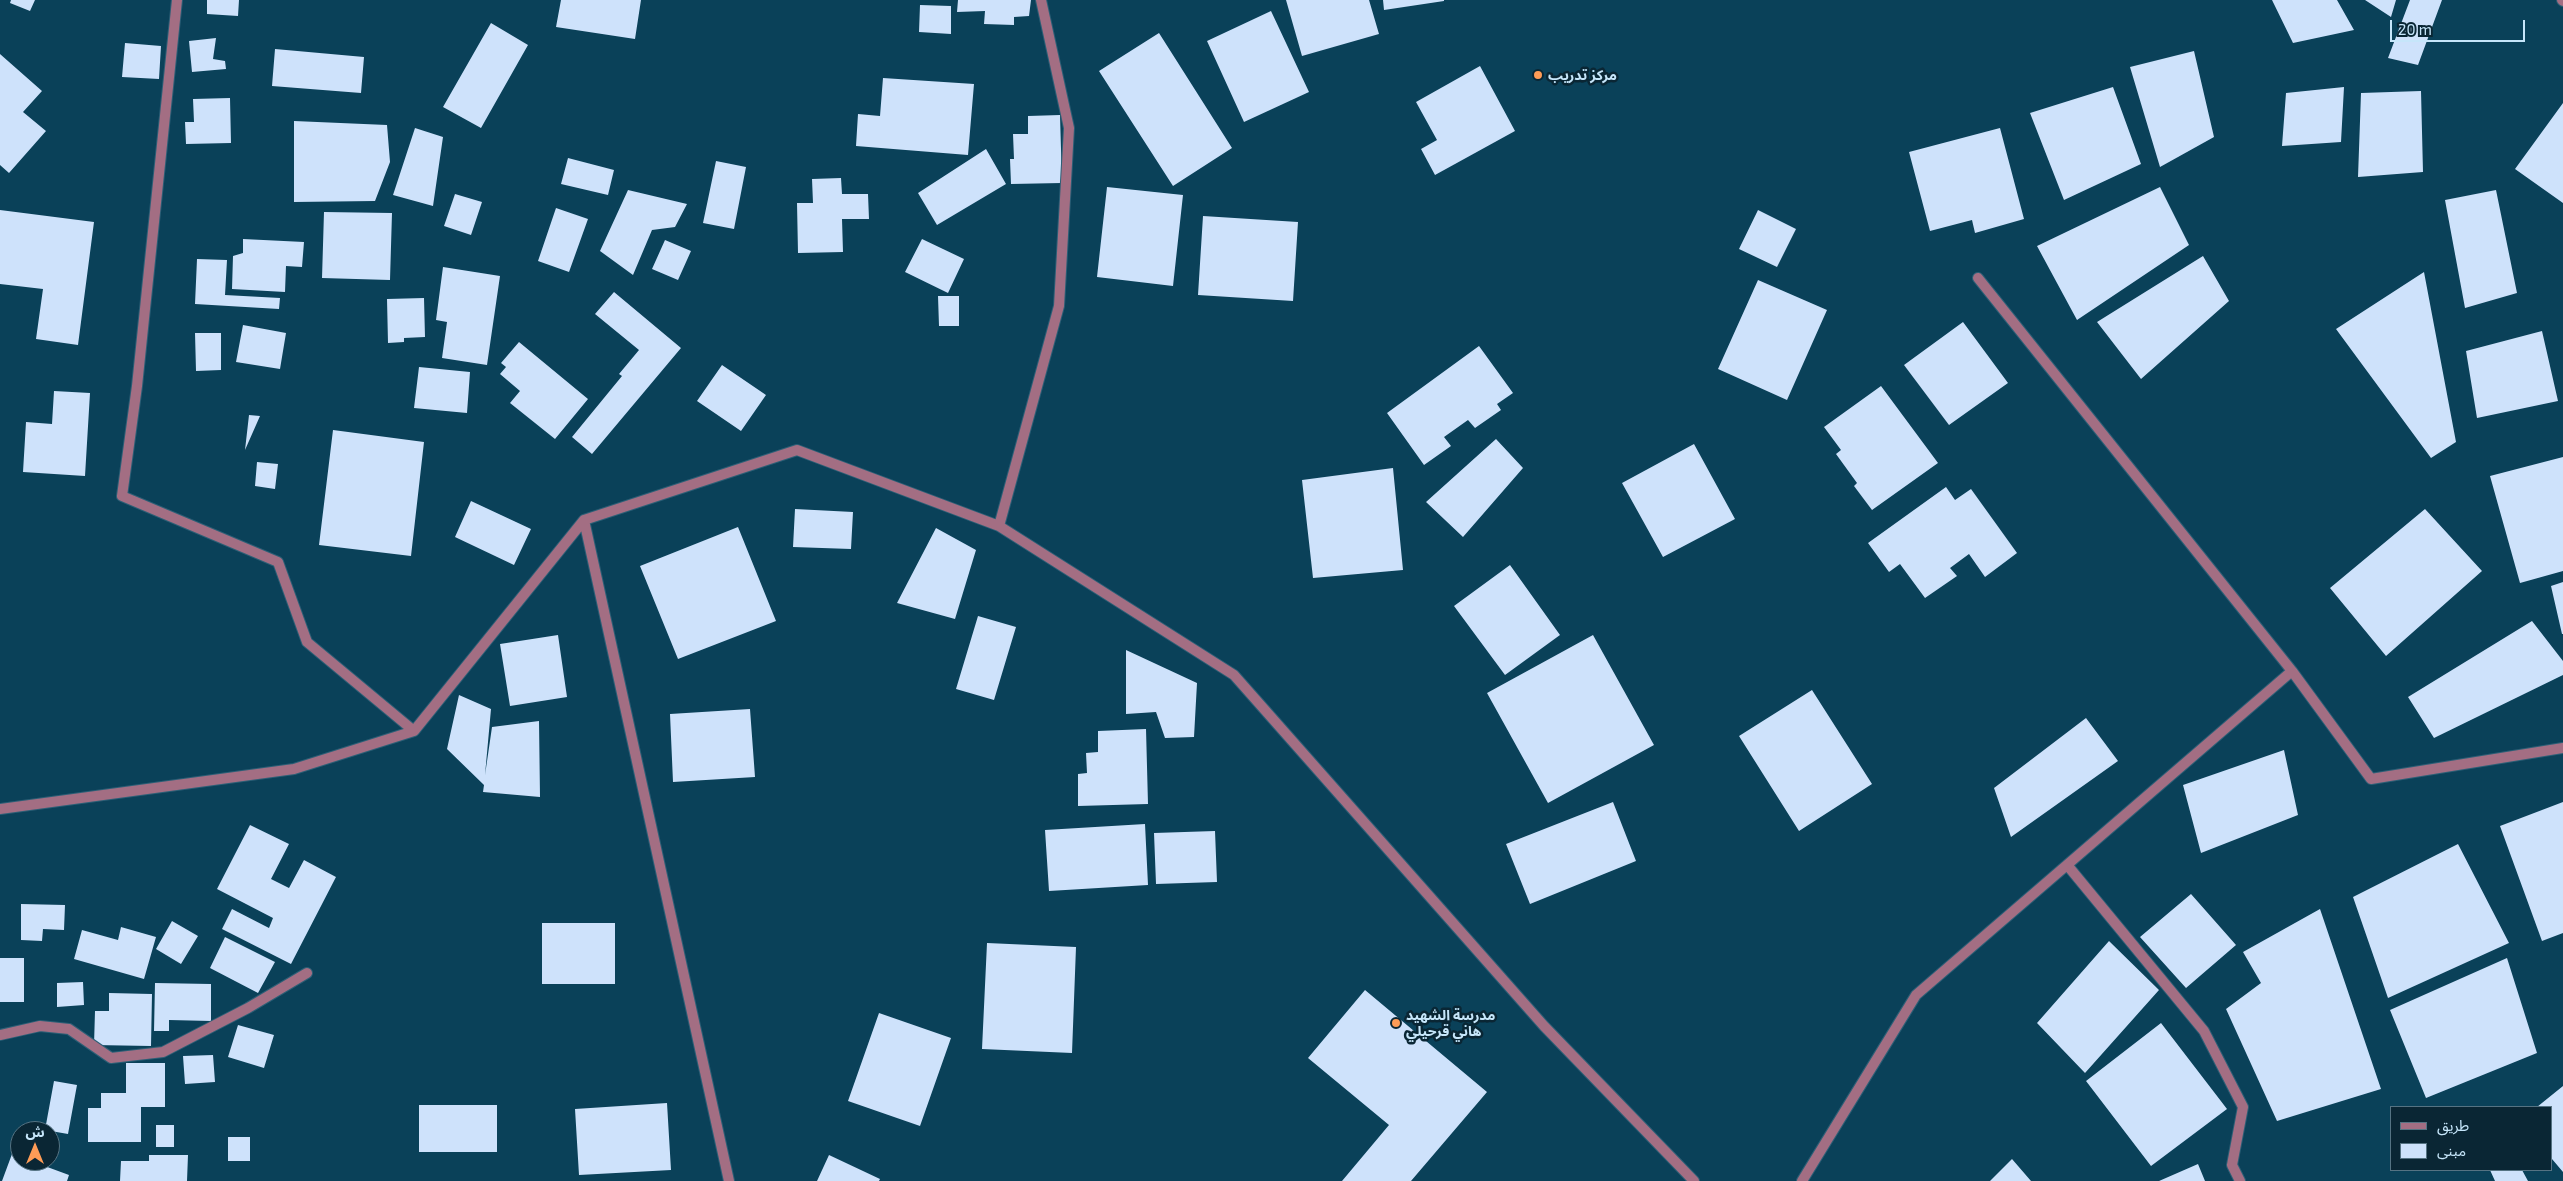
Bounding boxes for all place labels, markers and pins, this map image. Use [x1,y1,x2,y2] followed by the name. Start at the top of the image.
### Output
[1548,67,1617,83] place label: مركز تدريب
[1532,69,1544,81] marker: مركز تدريب
[1406,1007,1496,1040] place label: مدرسة الشهيد هاني قرحيلي
[1390,1017,1402,1029] marker: مدرسة الشهيد هاني قرحيلي

